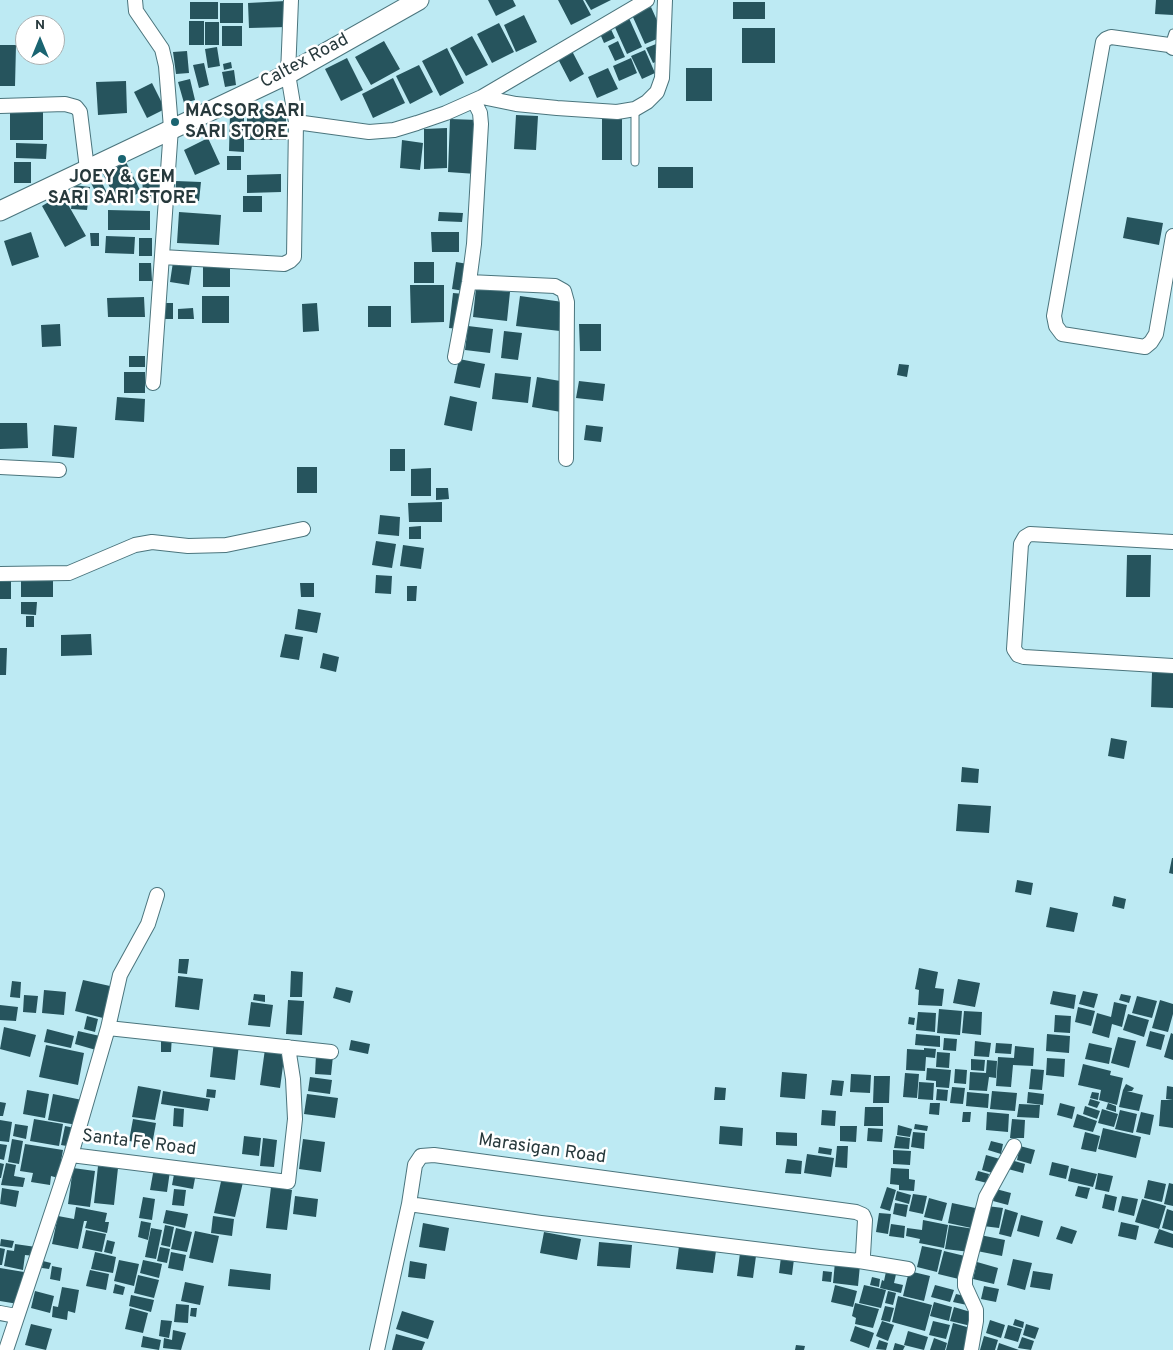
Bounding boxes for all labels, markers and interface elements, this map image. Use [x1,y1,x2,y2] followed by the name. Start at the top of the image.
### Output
[15,15,65,65] north arrow
[35,17,45,34] text: N
[257,30,353,94] street label: Caltex Road
[185,101,305,144] place label: MACSOR SARI SARI STORE
[169,116,181,128] marker: MACSOR SARI SARI STORE
[116,153,128,165] marker: JOEY & GEM SARI SARI STORE
[48,167,196,210] place label: JOEY & GEM SARI SARI STORE
[81,1126,197,1162] street label: Santa Fe Road
[477,1130,607,1170] street label: Marasigan Road

